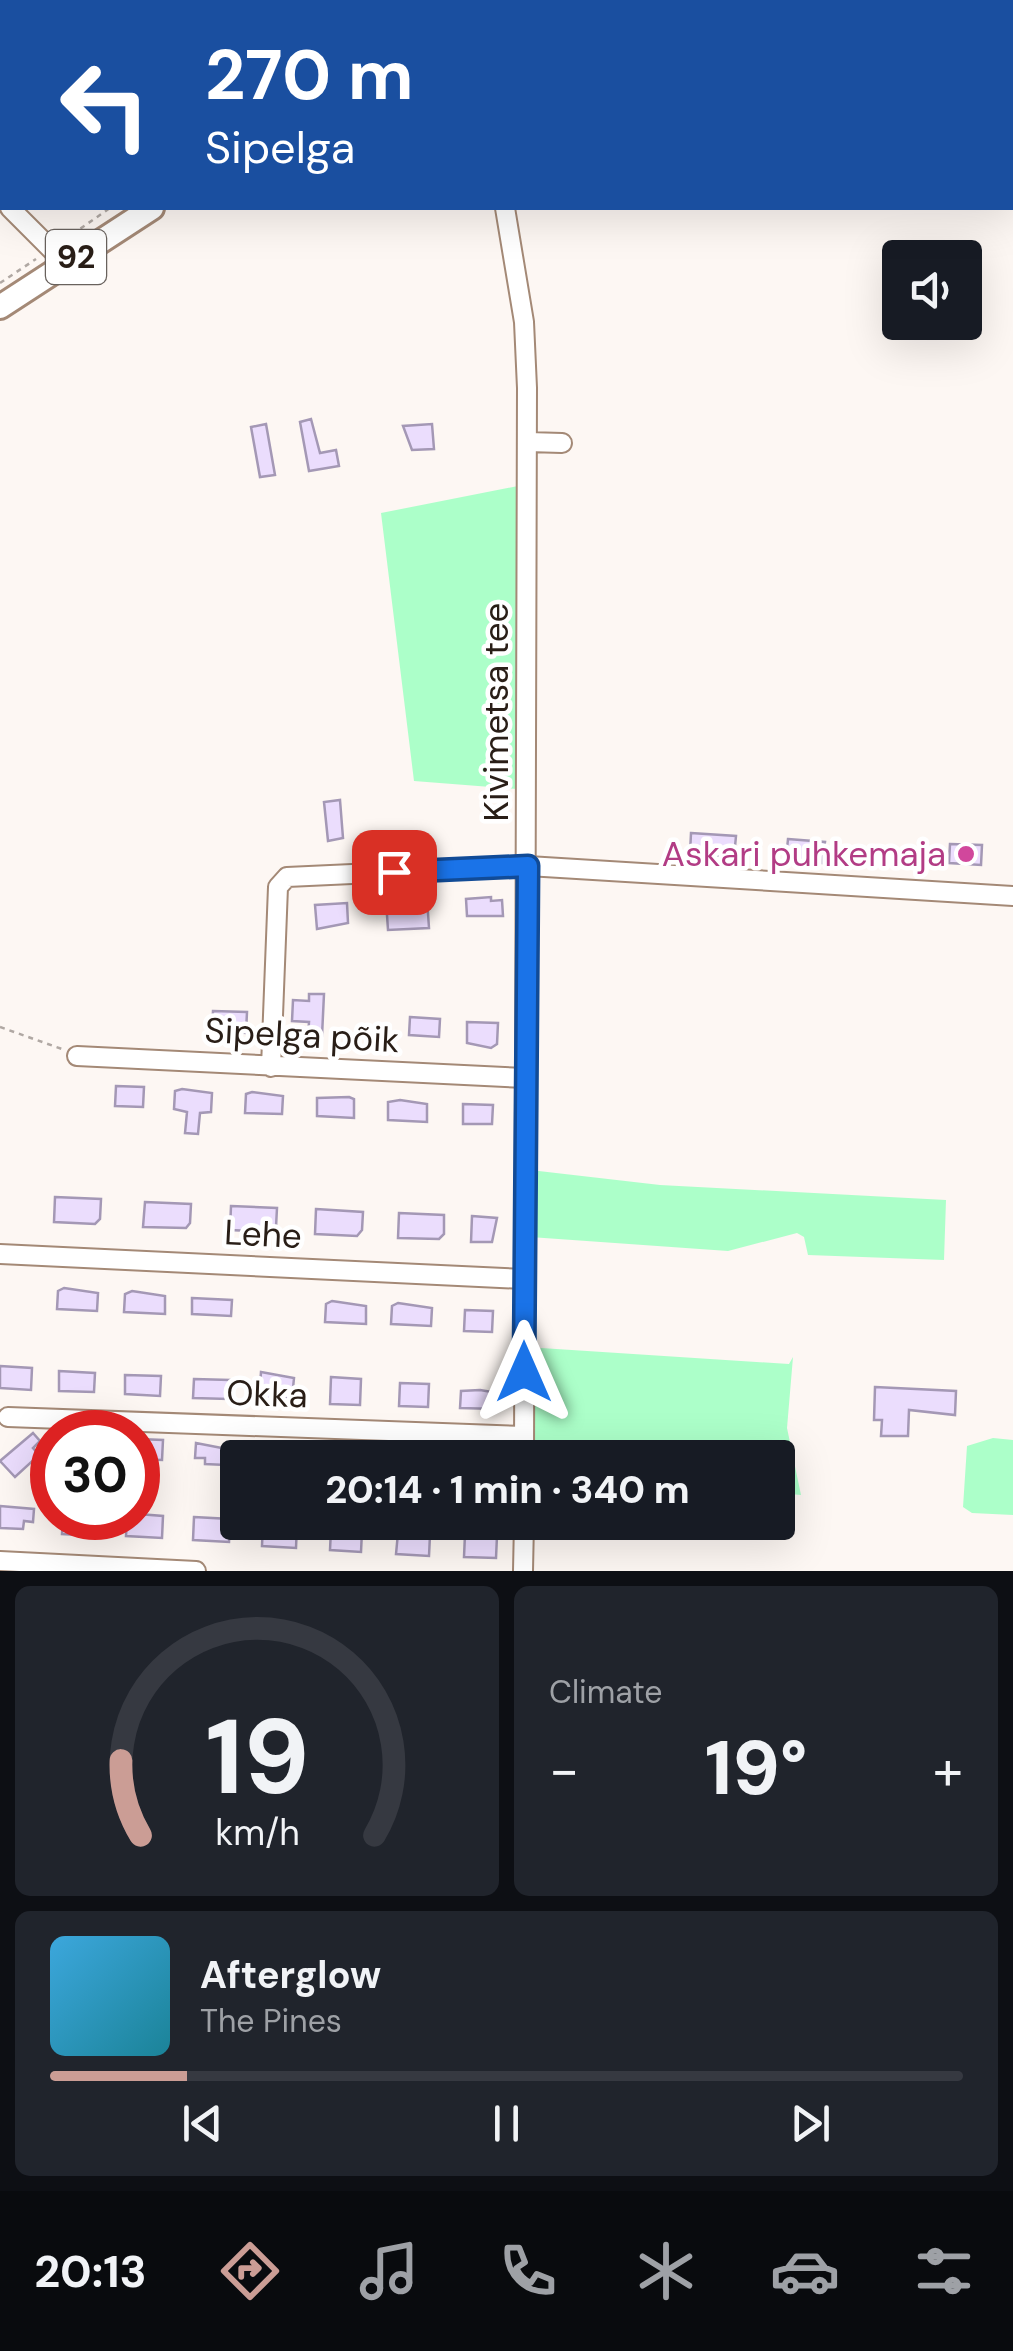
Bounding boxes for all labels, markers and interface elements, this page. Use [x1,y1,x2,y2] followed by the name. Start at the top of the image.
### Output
[205,30,414,121] text: 270 m
[40,40,170,170] icon: left
[205,118,355,177] text: Sipelga
[46,230,106,284] road number: 92
[882,240,982,340] map controls
[882,240,982,340] button: sound
[473,603,519,821] street label: Kivimetsa tee
[352,830,437,915] pin
[662,831,946,877] place label: Askari puhkemaja
[955,843,977,865] marker: Askari puhkemaja
[367,845,422,900] icon: arrive
[203,1007,401,1063] street label: Sipelga põik
[223,1209,303,1259] street label: Lehe
[472,1320,576,1424] position arrow
[226,1370,308,1418] street label: Okka
[30,1410,160,1540] speed limit sign: 30
[325,1465,690,1515] text: 20:14 · 1 min · 340 m
[549,1671,663,1713] text: Climate
[205,1690,309,1825] text: 19
[705,1720,807,1817] text: 19°
[549,1734,579,1806] text: −
[933,1734,963,1806] text: +
[215,1810,299,1856] text: km/h
[200,1950,381,2000] text: Afterglow
[200,2000,342,2042] text: The Pines
[175,2096,230,2151] icon: previous
[479,2096,534,2151] icon: pause
[783,2096,838,2151] icon: next
[215,2236,285,2306] icon: directions
[354,2236,424,2306] icon: music
[493,2236,563,2306] icon: phone
[631,2236,701,2306] icon: climate
[770,2236,840,2306] icon: car
[909,2236,979,2306] icon: filters
[34,2242,147,2301] text: 20:13

